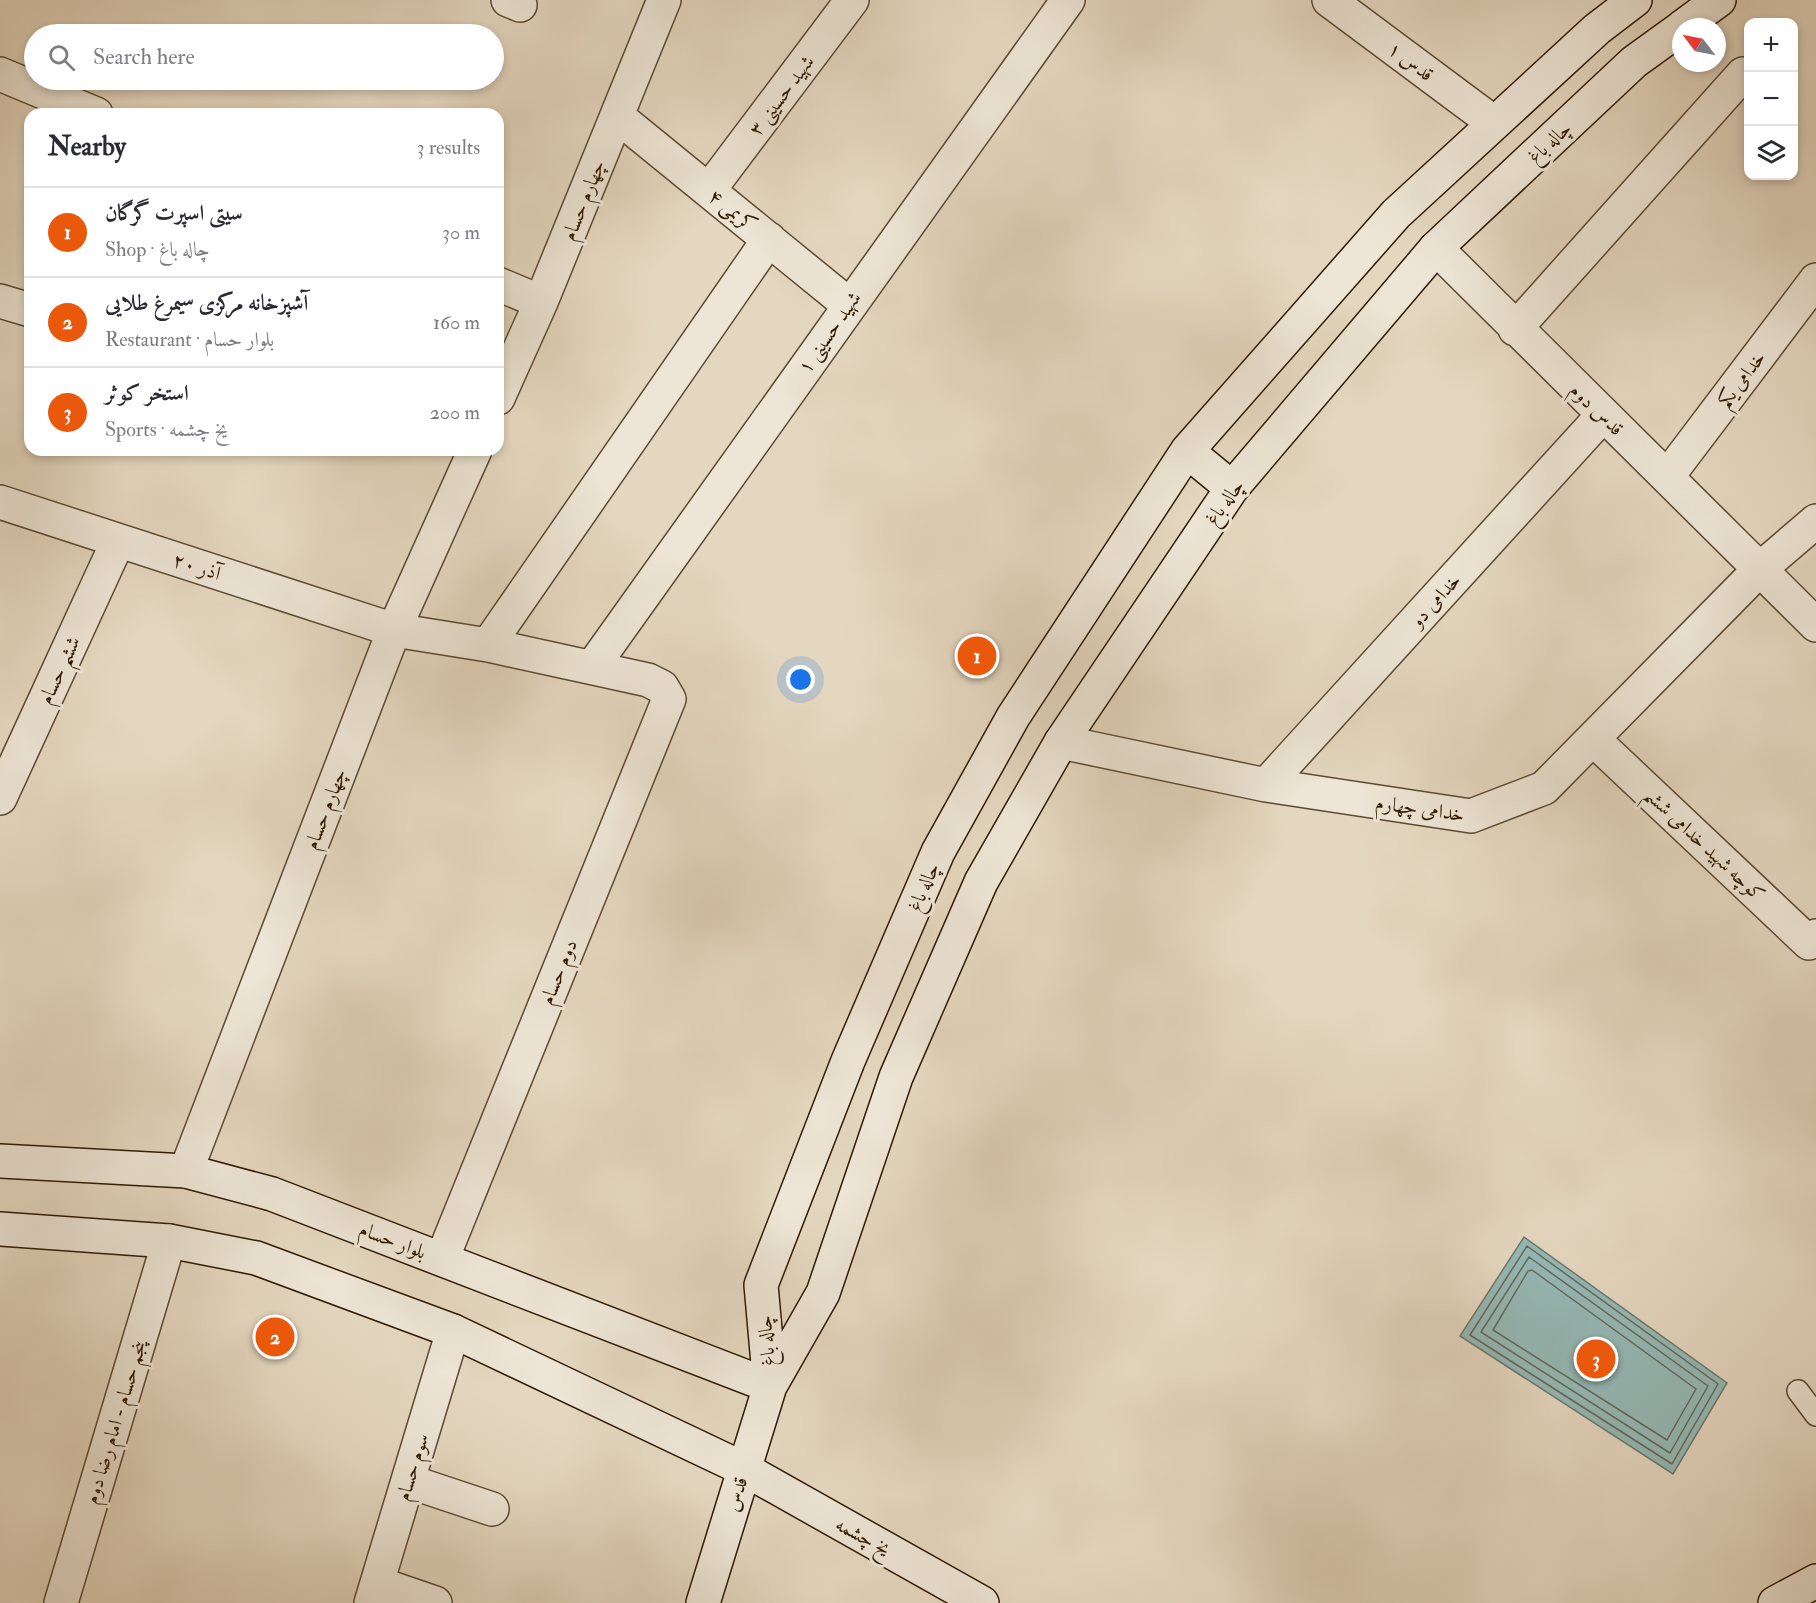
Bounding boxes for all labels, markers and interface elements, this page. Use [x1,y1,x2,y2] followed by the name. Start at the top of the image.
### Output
[1672,18,1726,72] north arrow
[1744,18,1798,180] map controls
[1744,18,1798,72] button: +
[24,24,504,90] search box
[1383,36,1439,87] street label: قدس ۱
[45,41,78,74] icon: search
[93,43,195,71] text: Search here
[743,50,821,142] street label: ۳ شهید حسینی
[1744,72,1798,126] button: −
[1522,116,1580,173] street label: چاله باغ
[1744,126,1798,180] button: layers
[48,131,126,163] text: Nearby
[417,135,480,160] text: 3 results
[556,156,616,246] street label: چهارم حسام
[703,183,762,238] street label: کریمی ۴
[105,199,243,227] text: سیتی اسپرت گرگان
[64,220,71,245] text: 1
[442,220,480,245] text: 30 m
[105,237,210,262] text: Shop · چاله باغ
[792,286,868,379] street label: ۱ شهید حسینی
[105,289,308,317] text: آشپزخانه مرکزی سیمرغ طلایی
[62,310,73,335] text: 2
[433,310,480,335] text: 160 m
[105,327,274,352] text: Restaurant · بلوار حسام
[1712,346,1776,416] street label: خدامی یکم
[1561,378,1629,445] street label: قدس دوم
[105,379,189,407] text: استخر کوثر
[64,400,71,425] text: 3
[430,400,480,425] text: 200 m
[105,417,227,442] text: Sports · یخ چشمه
[1199,474,1254,533] street label: چاله باغ
[170,547,227,587] street label: ۲۰ آذر
[1403,568,1466,634] street label: خدامی دو
[33,632,92,711] street label: ششم حسام
[958,634,996,678] pin: 1
[786,665,815,694] your location
[299,765,357,855] street label: چهارم حسام
[1634,782,1770,912] street label: کوچه شهید خدامی ششم
[1373,790,1466,832] street label: خدامی چهارم
[902,859,950,918] street label: چاله باغ
[534,936,587,1010] street label: دوم حسام
[354,1216,430,1269] street label: بلوار حسام
[256,1314,294,1360] pin: 2
[752,1314,786,1367] street label: چاله باغ
[79,1336,159,1509] street label: پنجم حسام - امام رضا دوم
[1576,1336,1616,1382] pin: 3
[390,1430,439,1506] street label: سوم حسام
[719,1474,754,1515] street label: قدس
[829,1511,897,1567] street label: یخ چشمه

